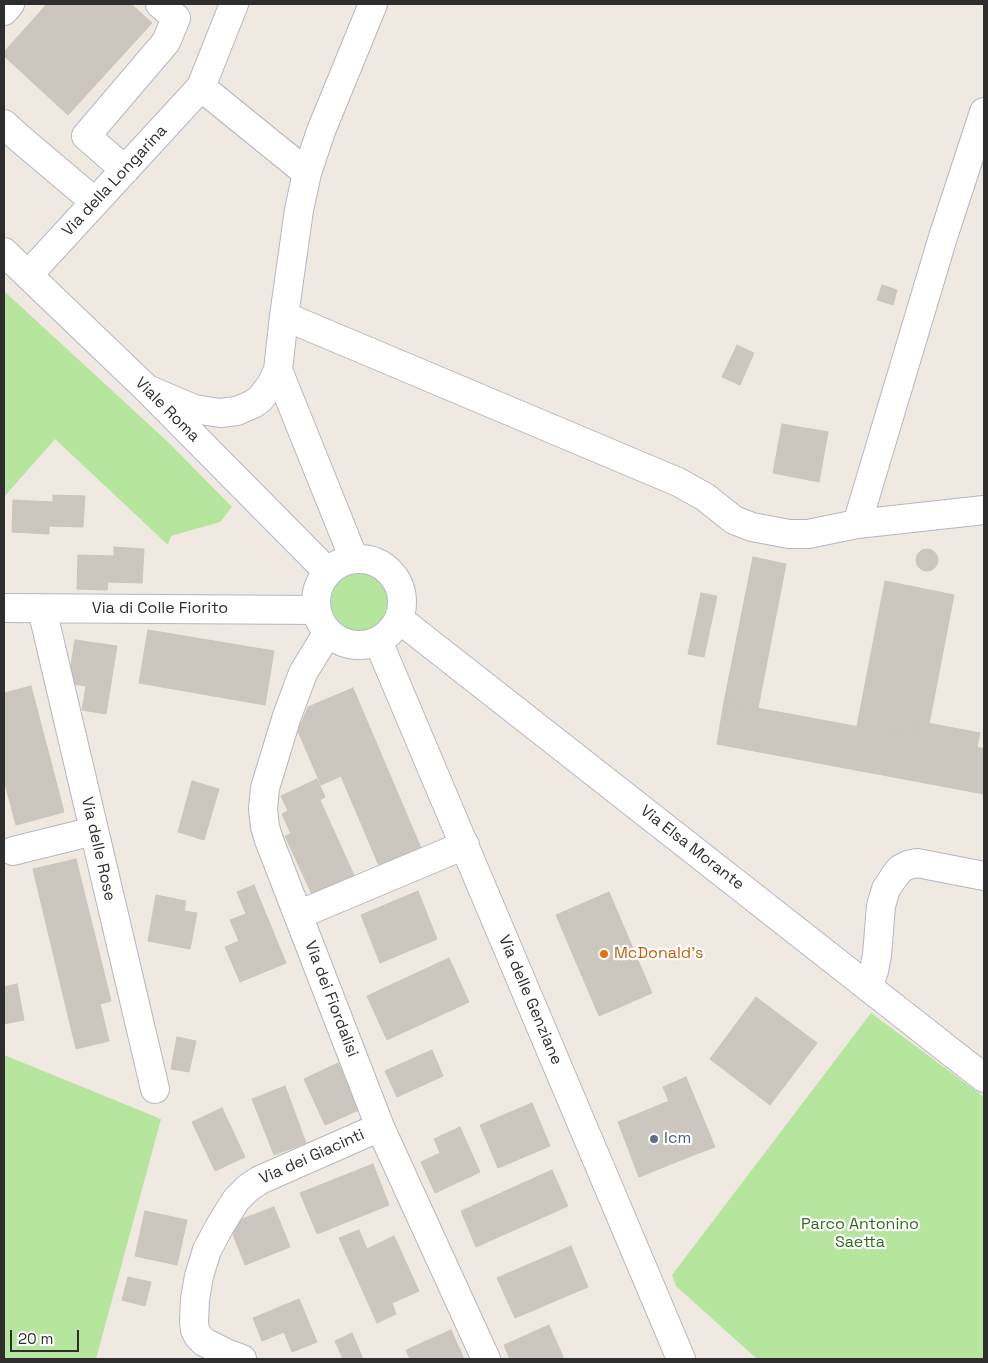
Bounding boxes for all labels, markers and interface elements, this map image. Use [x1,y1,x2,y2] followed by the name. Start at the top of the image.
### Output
[59,121,171,241] street label: Via della Longarina
[131,374,203,446] street label: Viale Roma
[92,599,228,619] street label: Via di Colle Fiorito
[77,795,119,903] street label: Via delle Rose
[636,801,748,895] street label: Via Elsa Morante
[494,932,566,1068] street label: Via delle Genziane
[300,938,362,1060] street label: Via dei Fiordalisi
[614,944,704,964] place label: McDonald's
[598,948,610,960] marker: McDonald's
[257,1125,367,1189] street label: Via dei Giacinti
[664,1129,691,1149] place label: Icm
[648,1133,660,1145] marker: Icm
[801,1215,919,1253] park label: Parco Antonino Saetta
[12,1320,81,1352] scale bar
[18,1329,53,1348] text: 20 m

